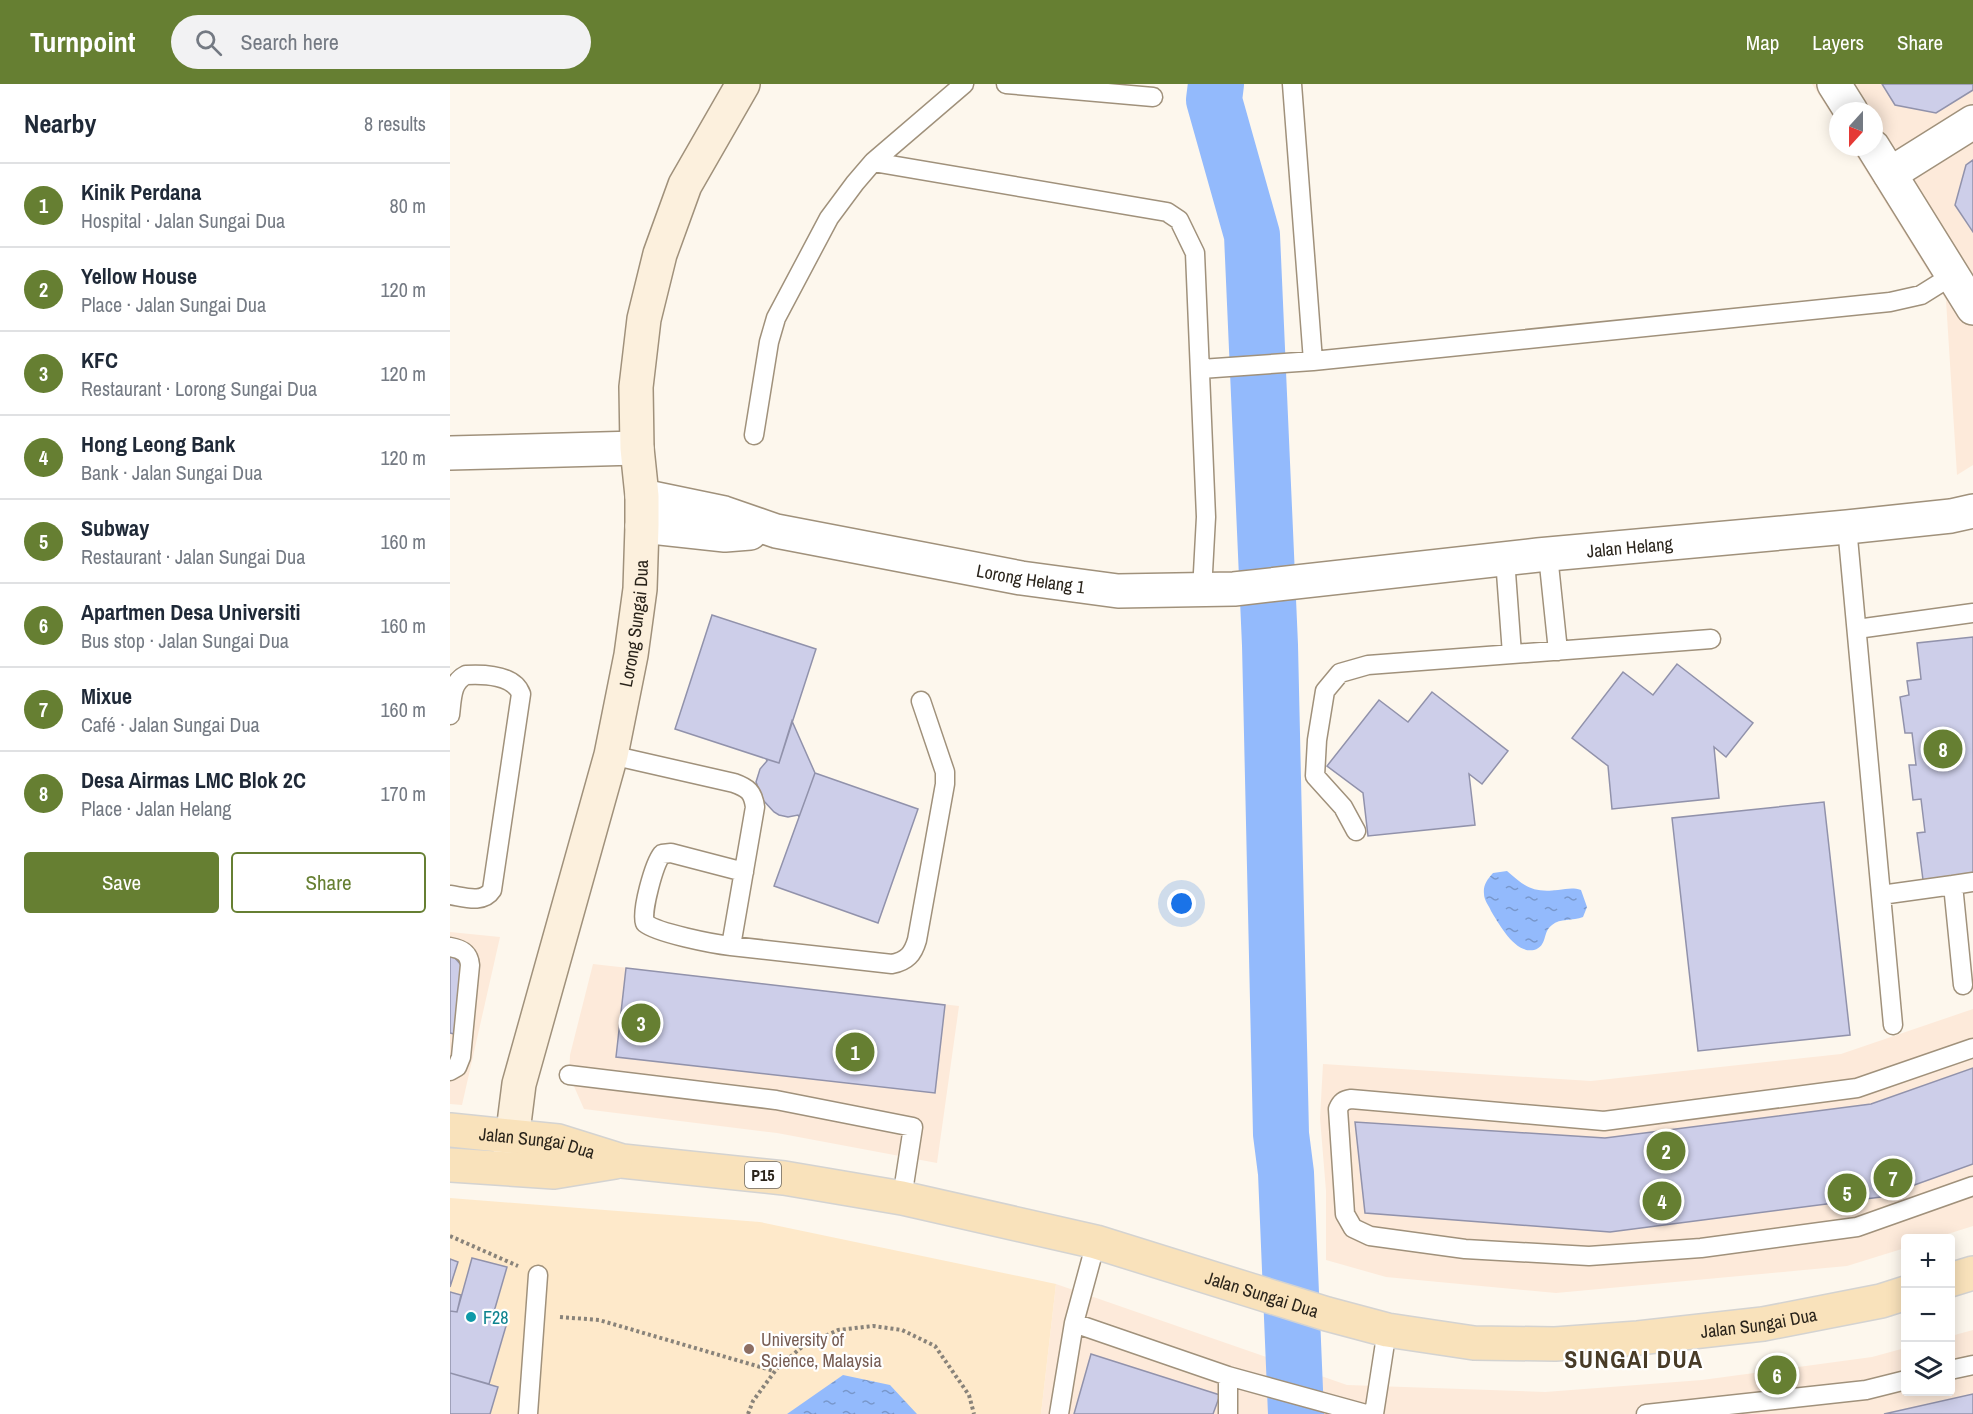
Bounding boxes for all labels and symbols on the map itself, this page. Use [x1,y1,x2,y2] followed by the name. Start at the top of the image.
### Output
[1829,102,1883,156] north arrow
[1586,530,1674,563] street label: Jalan Helang
[975,557,1087,599] street label: Lorong Helang 1
[612,559,653,689] street label: Lorong Sungai Dua
[1924,726,1962,772] pin: 8
[1167,889,1196,918] your location
[622,1000,660,1046] pin: 3
[836,1030,874,1074] pin: 1
[478,1121,598,1164] street label: Jalan Sungai Dua
[1646,1128,1686,1174] pin: 2
[1874,1156,1912,1200] pin: 7
[745,1162,781,1188] road number: P15
[1828,1170,1866,1216] pin: 5
[1642,1178,1682,1224] pin: 4
[1202,1264,1322,1323] street label: Jalan Sungai Dua
[1699,1301,1819,1343] street label: Jalan Sungai Dua
[483,1305,508,1330] place label: F28
[464,1310,478,1324] marker: F28
[761,1327,882,1373] place label: University of Science, Malaysia
[742,1342,756,1356] marker: University of Science, Malaysia
[1564,1343,1704,1375] district label: SUNGAI DUA
[1758,1352,1796,1398] pin: 6

